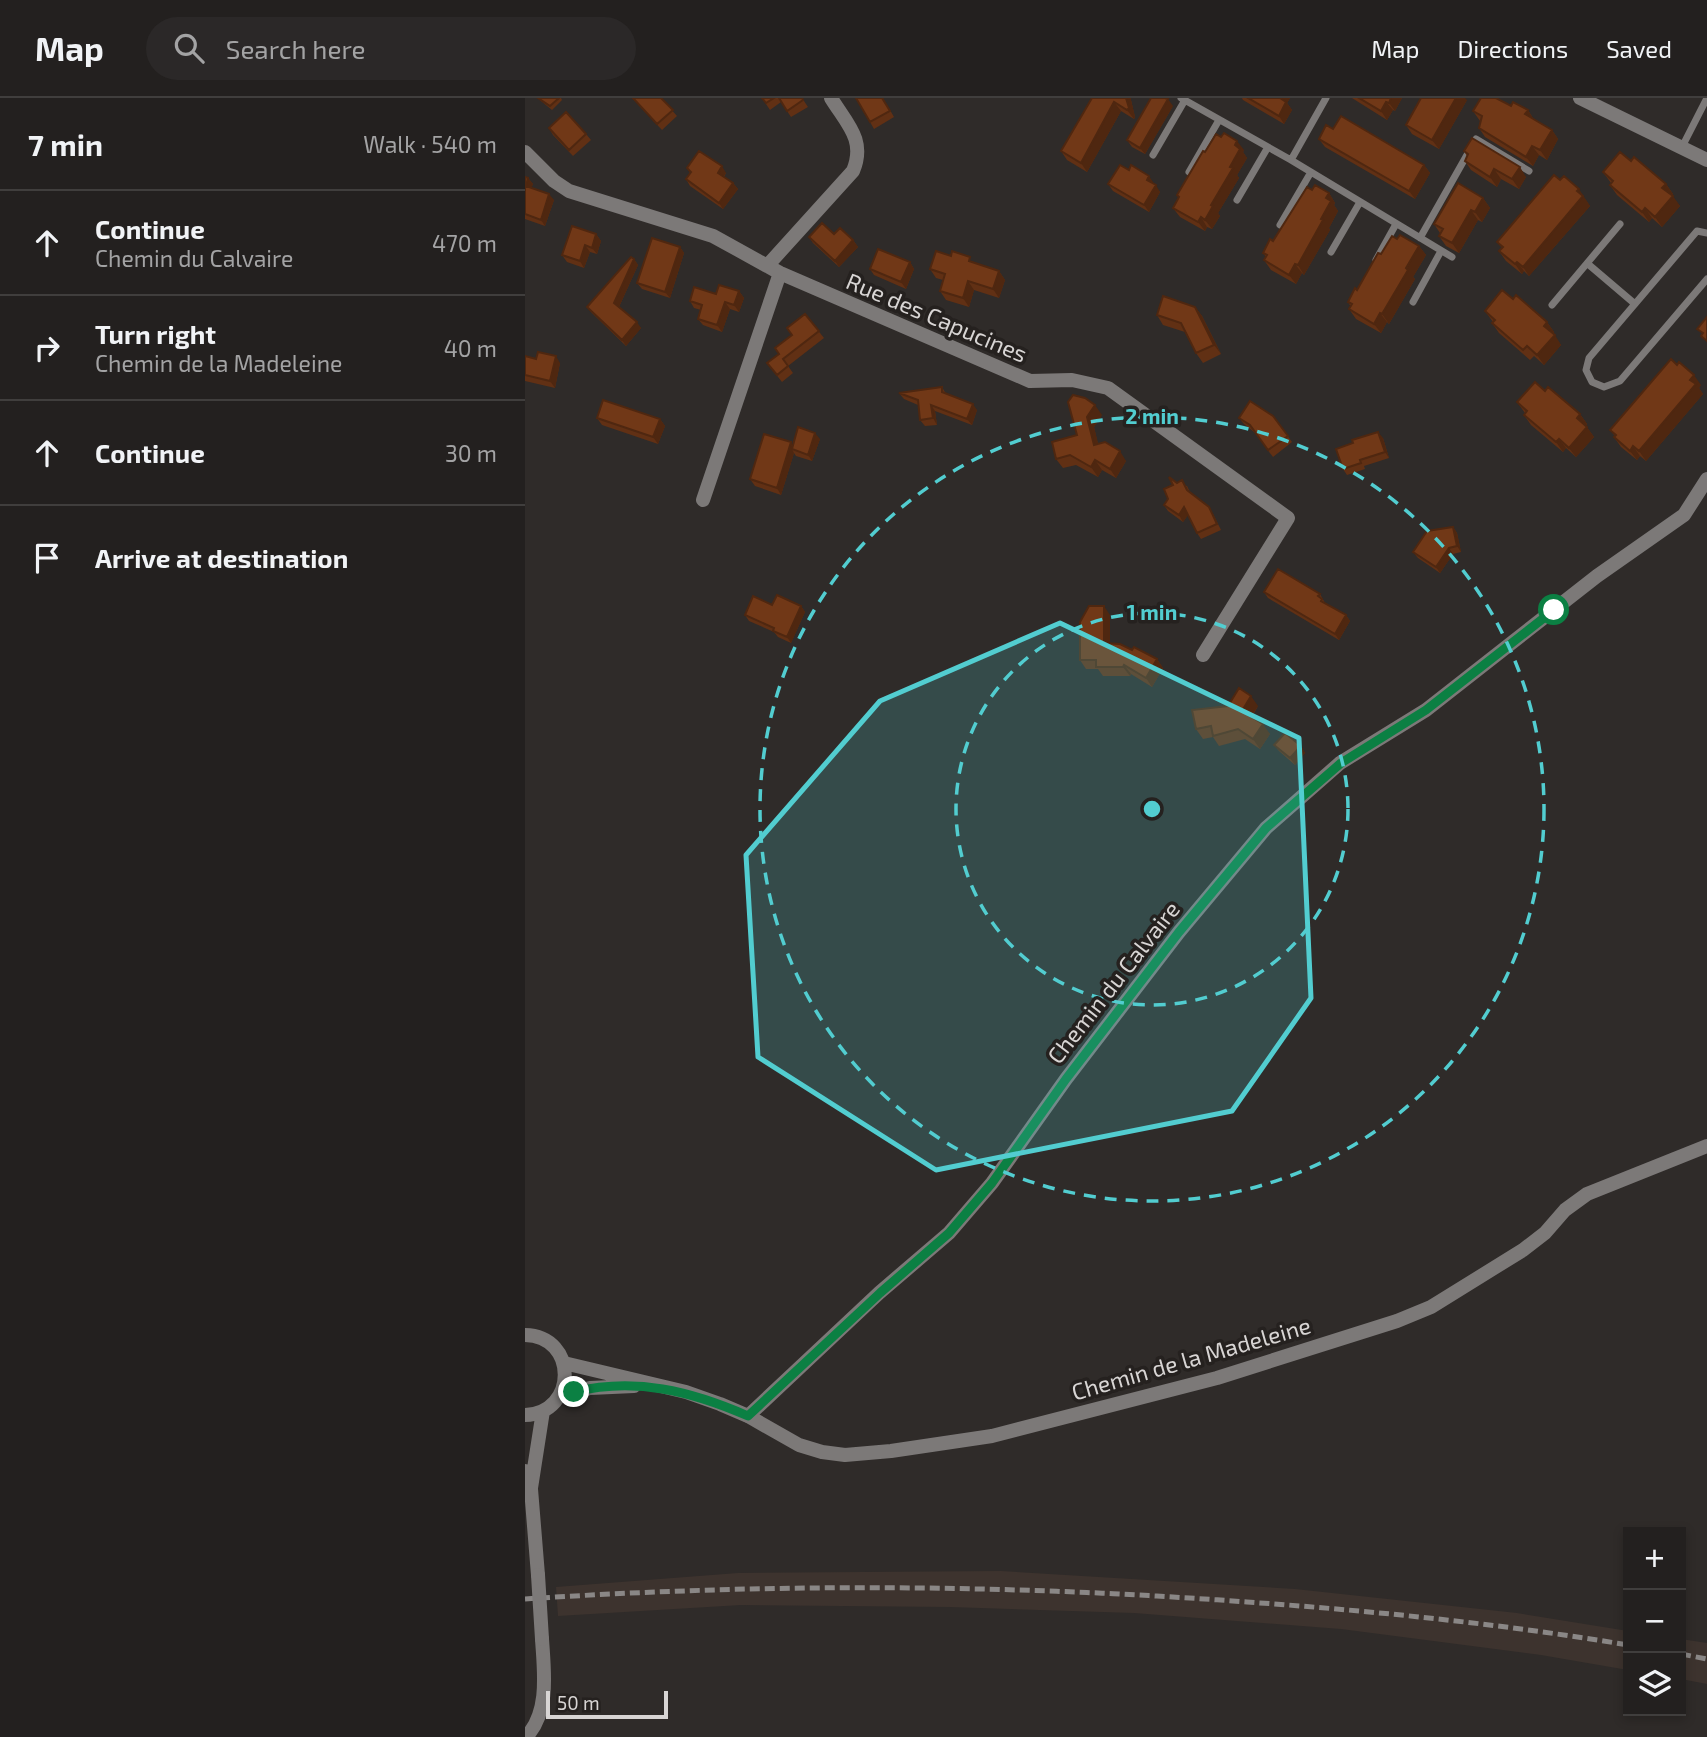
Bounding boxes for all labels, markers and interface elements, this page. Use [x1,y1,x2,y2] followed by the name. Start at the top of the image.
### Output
[146,17,636,80] search box
[35,28,104,68] text: Map
[170,29,208,67] icon: search
[226,33,365,64] text: Search here
[1371,34,1419,63] text: Map
[1457,34,1568,63] text: Directions
[1606,34,1672,63] text: Saved
[28,126,103,162] text: 7 min
[363,130,497,158] text: Walk · 540 m
[95,213,205,244] text: Continue
[28,224,66,262] icon: ahead
[432,229,497,257] text: 470 m
[95,244,293,272] text: Chemin du Calvaire
[842,266,1032,368] street label: Rue des Capucines
[95,318,216,349] text: Turn right
[28,329,66,367] icon: right
[444,334,497,362] text: 40 m
[95,349,342,377] text: Chemin de la Madeleine
[1125,403,1179,428] text: 2 min
[28,434,66,472] icon: ahead
[95,437,205,468] text: Continue
[445,439,497,467] text: 30 m
[28,539,66,577] icon: arrive
[95,542,348,573] text: Arrive at destination
[1538,594,1569,625] route start
[1127,599,1177,624] text: 1 min
[1140,797,1164,821] centre of rings
[1041,895,1185,1069] street label: Chemin du Calvaire
[1068,1310,1314,1406] street label: Chemin de la Madeleine
[558,1376,589,1407] route end
[1623,1527,1686,1716] map controls
[1623,1527,1686,1590] button: +
[1623,1590,1686,1653] button: −
[1623,1653,1686,1716] button: layers
[546,1688,669,1720] scale bar
[557,1691,600,1714] text: 50 m

